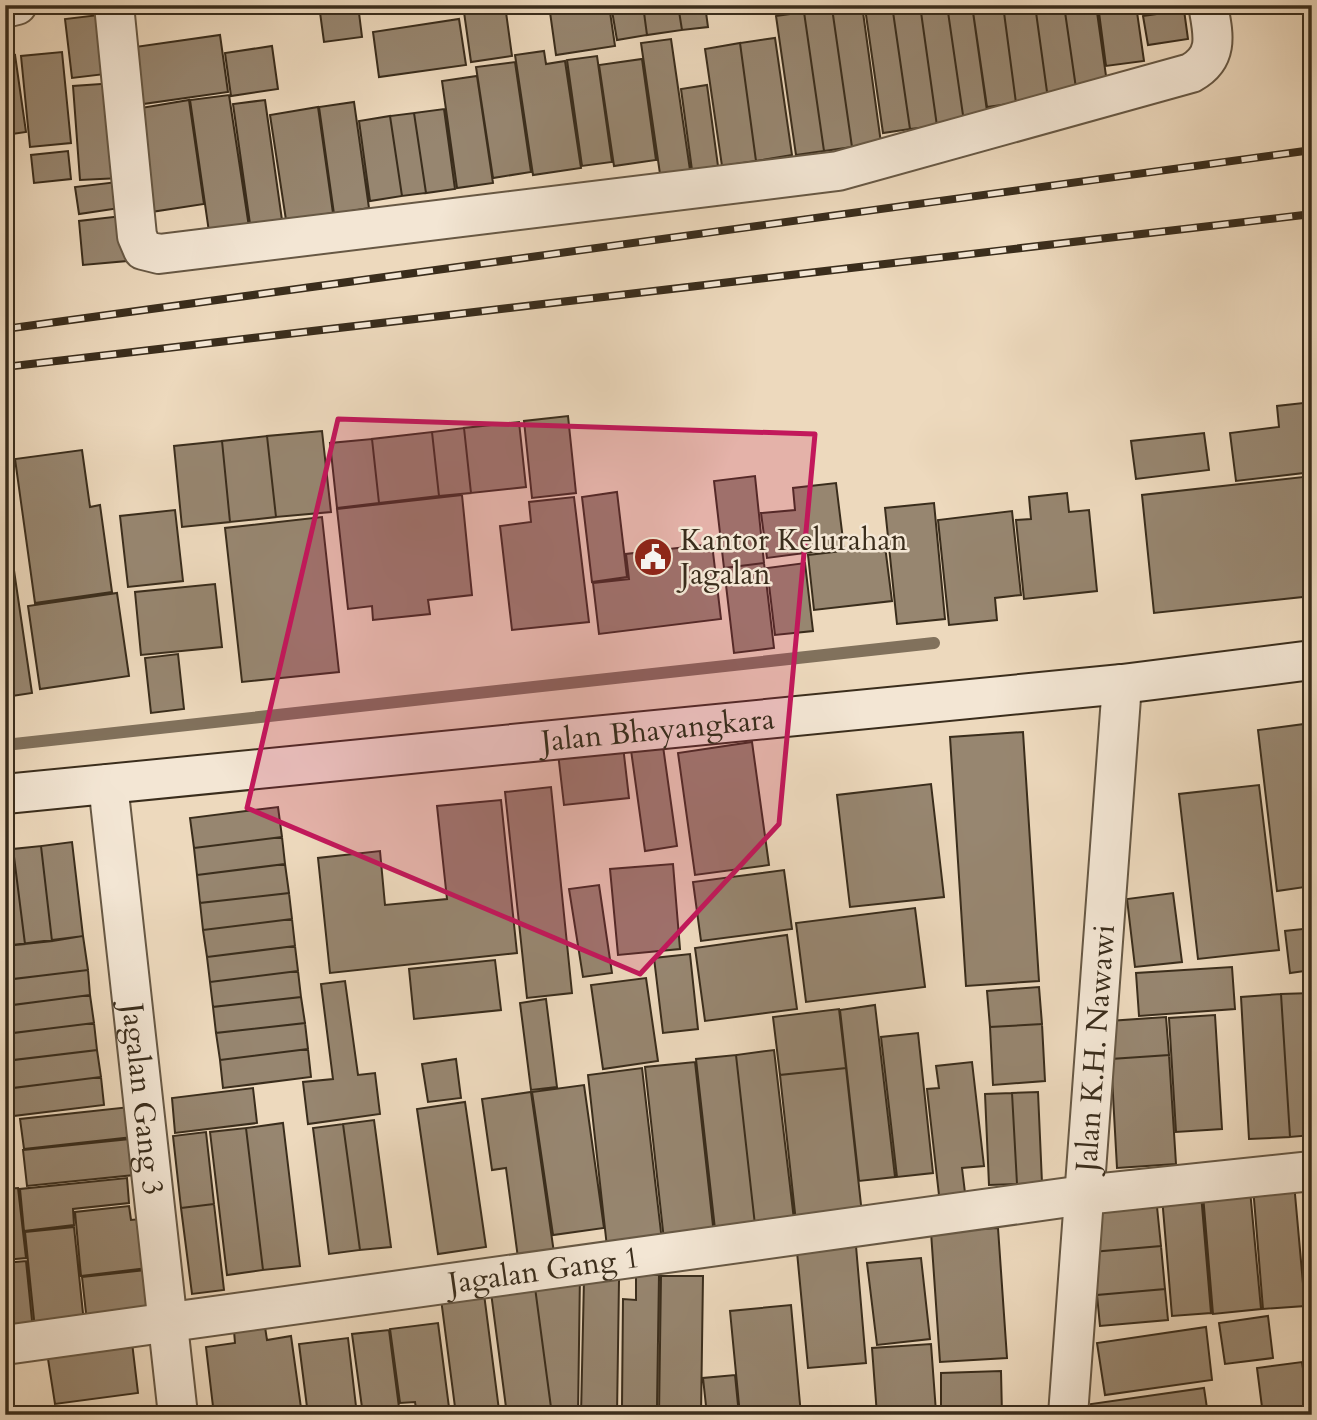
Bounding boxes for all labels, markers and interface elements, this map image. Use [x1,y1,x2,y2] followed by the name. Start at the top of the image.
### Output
[676,520,907,595] place label: Kantor Kelurahan Jagalan
[632,536,674,578] public building icon: Kantor Kelurahan Jagalan
[535,698,776,762] street label: Jalan Bhayangkara
[1065,923,1125,1177] street label: Jalan K.H. Nawawi
[112,997,174,1197] street label: Jagalan Gang 3
[442,1237,642,1304] street label: Jagalan Gang 1

